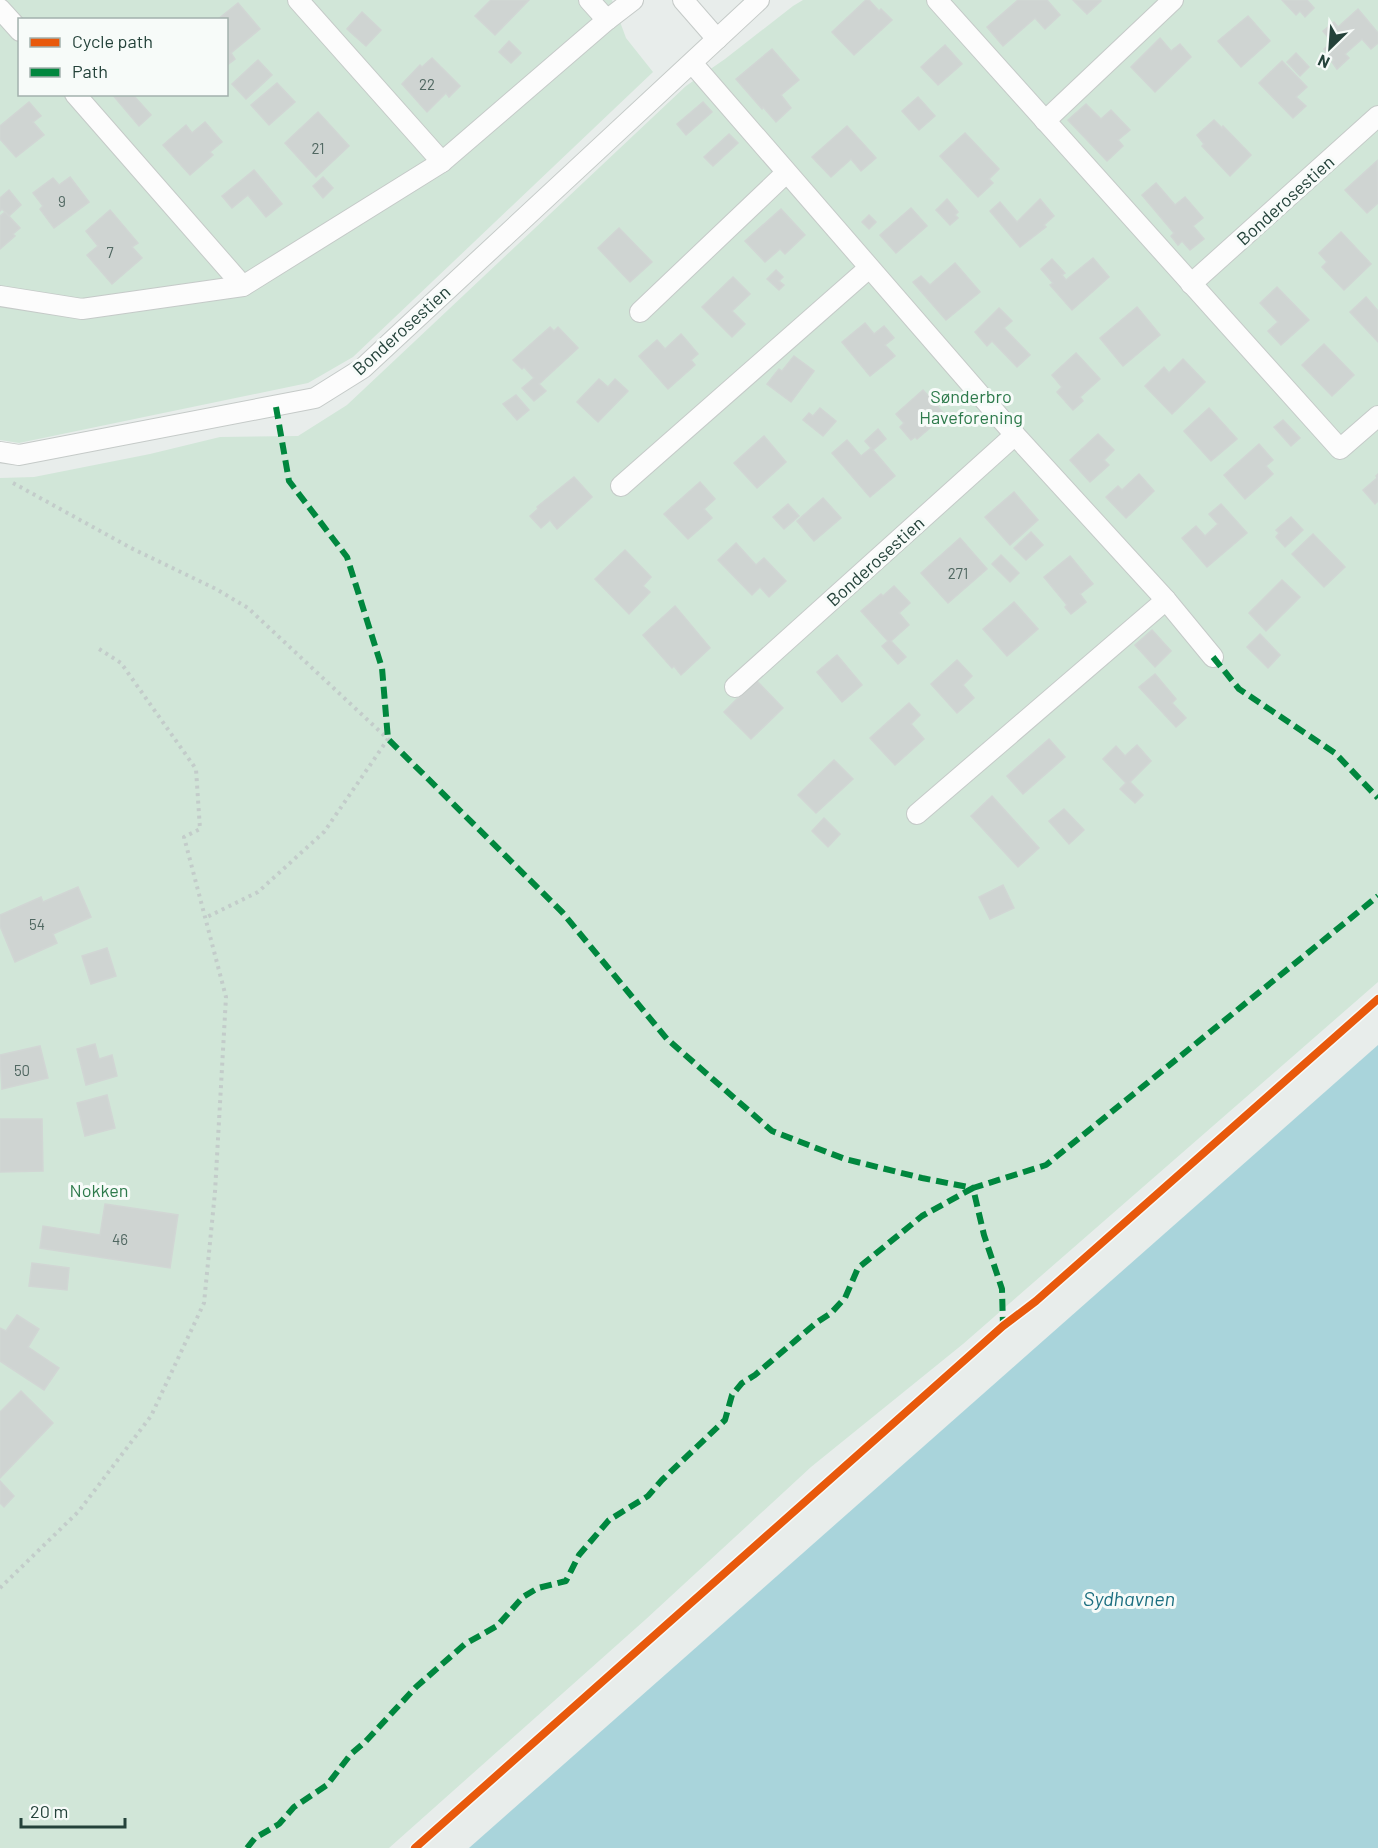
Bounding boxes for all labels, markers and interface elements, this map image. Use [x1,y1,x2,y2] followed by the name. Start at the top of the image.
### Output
[18,18,228,96] legend
[1300,18,1360,78] north arrow
[72,30,153,52] text: Cycle path
[1315,51,1332,73] text: N
[72,60,108,82] text: Path
[419,75,435,93] house number: 22
[311,139,325,157] house number: 21
[1232,150,1338,250] street label: Bonderosestien
[58,192,66,210] house number: 9
[106,243,114,261] house number: 7
[348,280,454,380] street label: Bonderosestien
[919,385,1023,428] park label: Sønderbro Haveforening
[822,511,928,611] street label: Bonderosestien
[948,564,968,582] house number: 271
[29,915,45,933] house number: 54
[14,1061,30,1079] house number: 50
[70,1179,128,1201] park label: Nokken
[112,1230,128,1248] house number: 46
[1083,1586,1175,1610] water label: Sydhavnen
[21,1791,124,1829] scale bar
[30,1800,68,1822] text: 20 m

